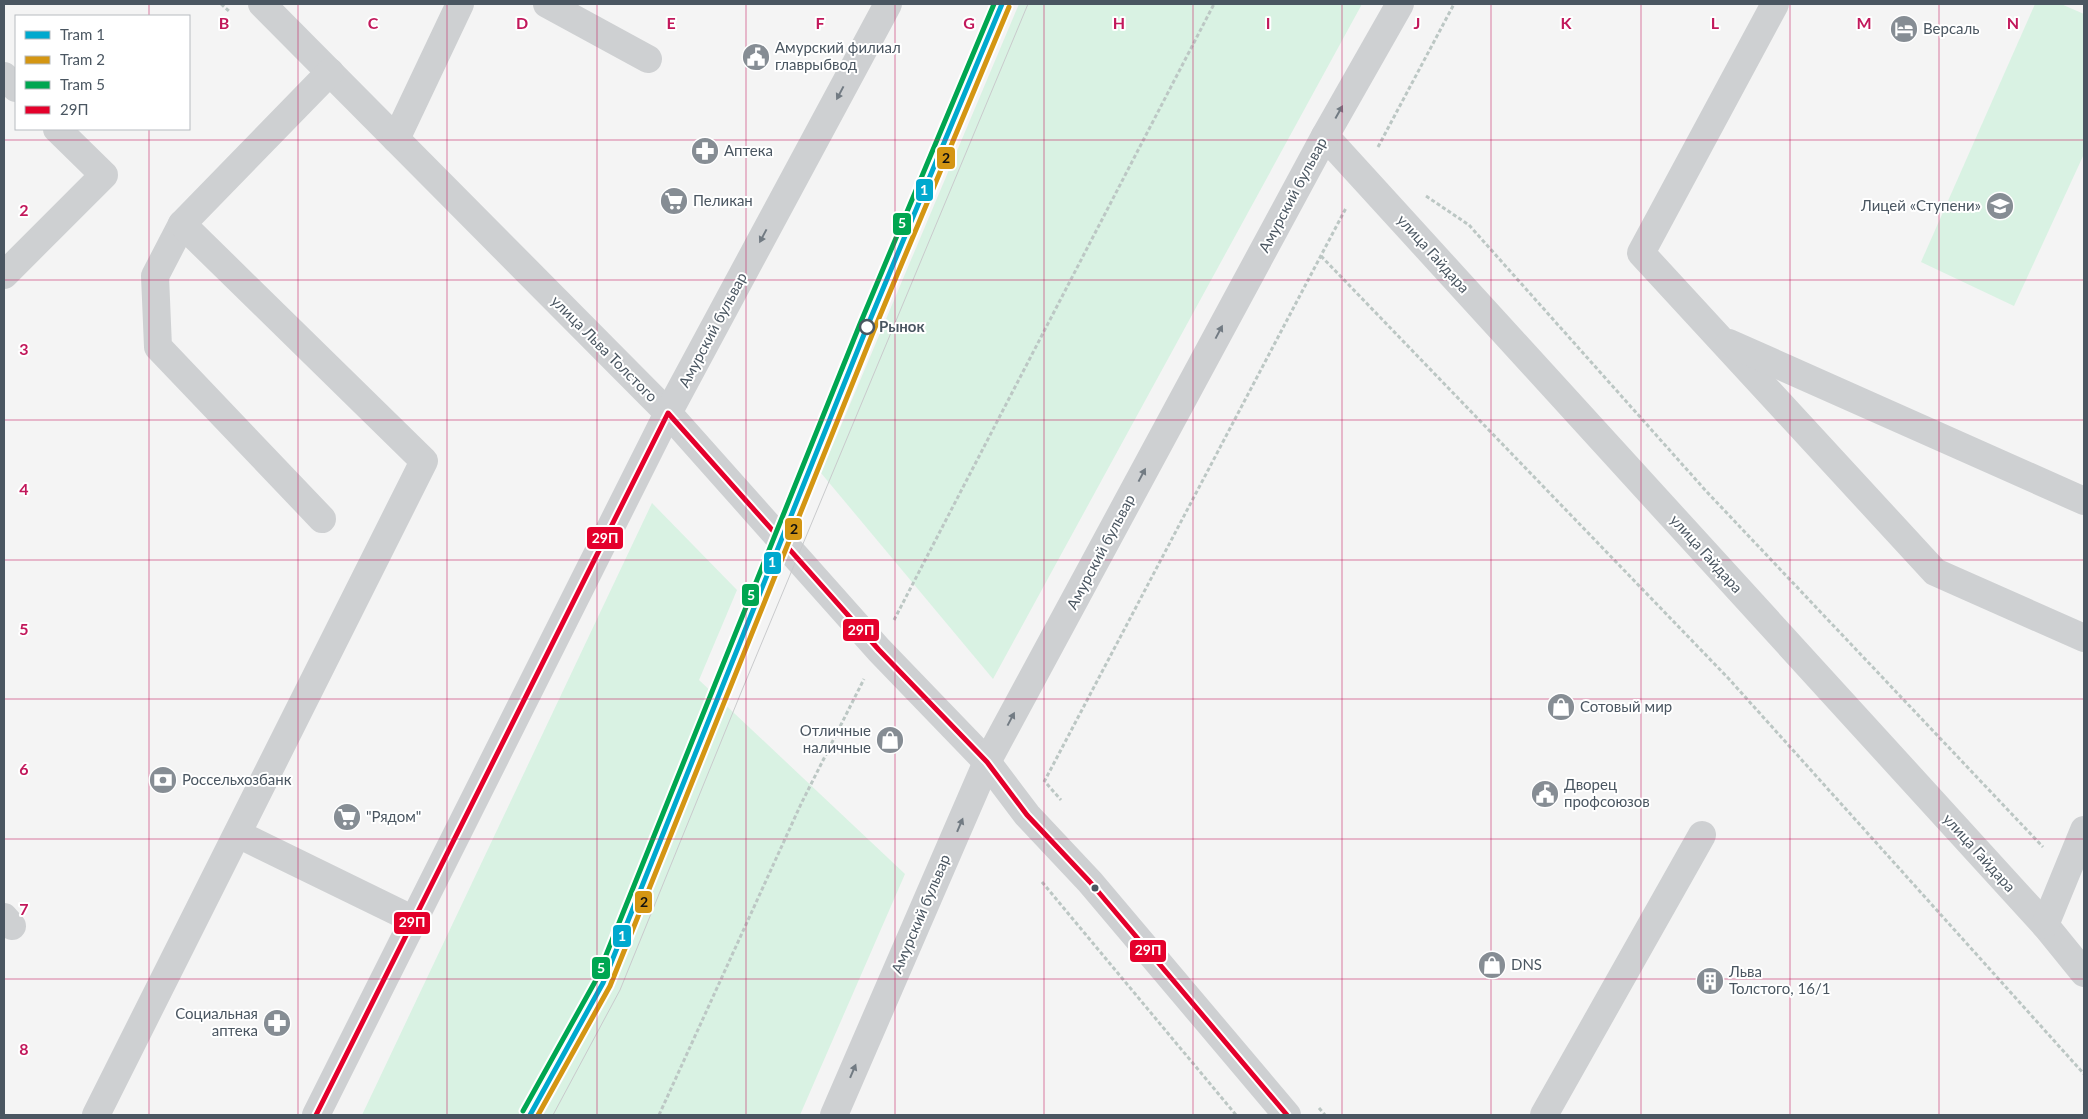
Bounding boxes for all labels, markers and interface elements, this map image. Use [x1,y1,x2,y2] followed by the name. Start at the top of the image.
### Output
[219,13,229,32] text: B
[368,13,379,32] text: C
[516,13,528,32] text: D
[666,13,676,32] text: E
[815,13,825,32] text: F
[963,13,975,32] text: G
[1113,13,1125,32] text: H
[1266,13,1270,32] text: I
[1414,13,1420,32] text: J
[1561,13,1573,32] text: K
[1711,13,1720,32] text: L
[1856,13,1872,32] text: M
[2007,13,2019,32] text: N
[1889,14,1919,44] hotel icon: Версаль
[15,15,190,130] legend
[1923,19,1979,37] place label: Версаль
[60,25,105,43] text: Tram 1
[775,38,901,73] place label: Амурский филиал главрыбвод
[741,42,771,72] public building icon: Амурский филиал главрыбвод
[60,50,105,68] text: Tram 2
[60,75,105,93] text: Tram 5
[836,86,844,100] one-way arrow
[60,100,88,118] text: 29П
[1334,106,1343,119] one-way arrow
[1254,134,1330,255] street label: Амурский бульвар
[690,136,720,166] pharmacy icon: Аптека
[724,141,773,159] place label: Аптека
[936,146,956,170] line badge: 2
[942,149,950,166] text: 2
[915,178,934,202] line badge: 1
[920,181,928,198] text: 1
[659,186,689,216] supermarket icon: Пеликан
[693,191,753,209] place label: Пеликан
[1985,191,2015,221] school or university icon: Лицей «Ступени»
[1860,196,1981,214] place label: Лицей «Ступени»
[19,200,29,219] text: 2
[1394,210,1474,296] street label: улица Гайдара
[892,212,912,236] line badge: 5
[898,214,906,231] text: 5
[759,229,767,243] one-way arrow
[674,269,750,390] street label: Амурский бульвар
[548,291,662,405] street label: улица Льва Толстого
[879,317,925,335] place label: Рынок
[859,319,875,335] marker: Рынок
[1215,326,1224,339] one-way arrow
[19,339,29,358] text: 3
[1138,468,1146,482] one-way arrow
[19,479,29,498] text: 4
[1062,491,1138,612] street label: Амурский бульвар
[1667,510,1747,596] street label: улица Гайдара
[784,517,803,541] line badge: 2
[790,520,798,537] text: 2
[586,526,624,550] line badge: 29П
[592,529,618,546] text: 29П
[763,551,782,575] line badge: 1
[768,553,776,570] text: 1
[741,583,760,607] line badge: 5
[747,586,755,603] text: 5
[842,618,880,642] line badge: 29П
[19,619,29,638] text: 5
[848,621,874,638] text: 29П
[1546,692,1576,722] shop icon: Сотовый мир
[1580,697,1672,715] place label: Сотовый мир
[1006,713,1015,726] one-way arrow
[800,721,871,756] place label: Отличные наличные
[875,725,905,755] shop icon: Отличные наличные
[19,759,29,778] text: 6
[148,765,178,795] bank icon: Россельхозбанк
[182,770,292,788] place label: Россельхозбанк
[1564,775,1650,810] place label: Дворец профсоюзов
[1530,779,1560,809] public building icon: Дворец профсоюзов
[332,802,362,832] supermarket icon: "Рядом"
[366,807,421,825] place label: "Рядом"
[1940,809,2020,895] street label: улица Гайдара
[956,818,964,832] one-way arrow
[887,851,953,976] street label: Амурский бульвар
[1090,883,1100,893] unlabelled marker
[634,890,653,914] line badge: 2
[640,893,648,910] text: 2
[19,899,29,918] text: 7
[393,911,431,935] line badge: 29П
[399,913,425,930] text: 29П
[612,924,632,948] line badge: 1
[618,927,626,944] text: 1
[1129,939,1167,963] line badge: 29П
[1135,941,1161,958] text: 29П
[1477,950,1507,980] shop icon: DNS
[1511,955,1542,973] place label: DNS
[591,956,611,980] line badge: 5
[597,959,605,976] text: 5
[1728,962,1831,997] place label: Льва Толстого, 16/1
[1695,966,1725,996] building icon: Льва Толстого, 16/1
[175,1004,258,1039] place label: Социальная аптека
[262,1008,292,1038] pharmacy icon: Социальная аптека
[19,1039,29,1058] text: 8
[850,1064,858,1078] one-way arrow

